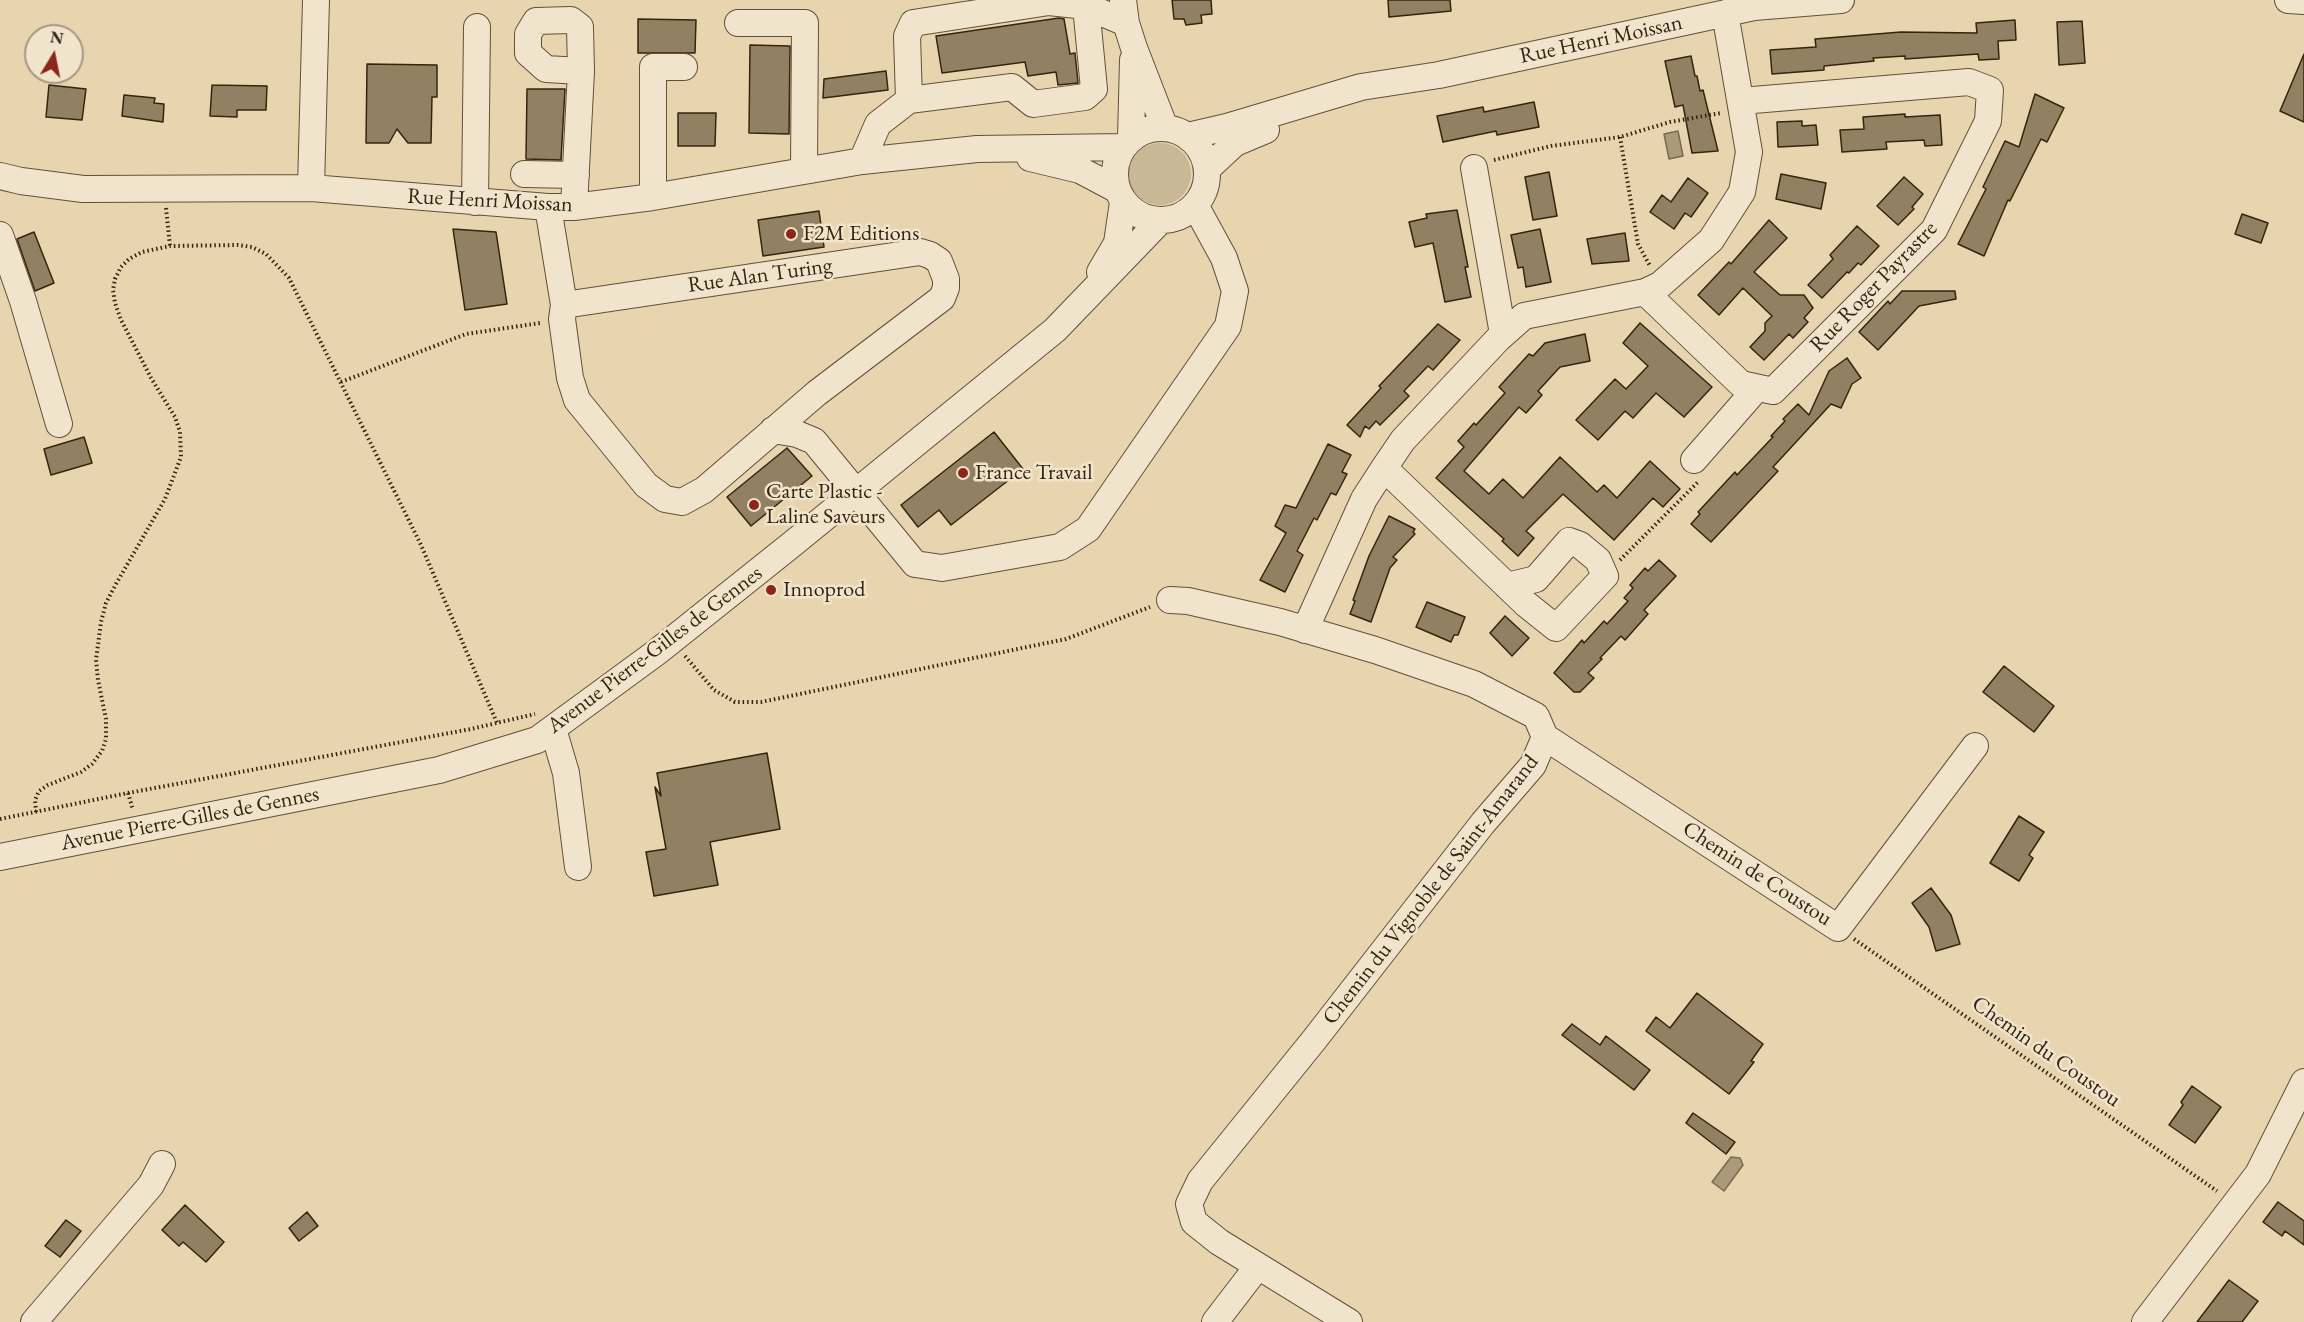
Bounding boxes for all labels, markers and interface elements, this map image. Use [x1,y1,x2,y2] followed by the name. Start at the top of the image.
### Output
[1517,10,1685,70] street label: Rue Henri Moissan
[24,24,84,84] north arrow
[49,26,65,49] text: N
[407,183,573,219] street label: Rue Henri Moissan
[1805,216,1943,358] street label: Rue Roger Payrastre
[803,221,919,247] place label: F2M Editions
[784,227,798,241] marker: F2M Editions
[686,253,834,299] street label: Rue Alan Turing
[975,460,1092,486] place label: France Travail
[956,466,970,480] marker: France Travail
[766,479,885,530] place label: Carte Plastic - Laline Saveurs
[747,498,761,512] marker: Carte Plastic - Laline Saveurs
[542,560,768,740] street label: Avenue Pierre-Gilles de Gennes
[783,577,865,603] place label: Innoprod
[764,583,778,597] marker: Innoprod
[1317,750,1545,1030] street label: Chemin du Vignoble de Saint-Amarand
[59,781,321,857] street label: Avenue Pierre-Gilles de Gennes
[1677,816,1837,932] street label: Chemin de Coustou
[1966,991,2126,1113] street label: Chemin du Coustou

